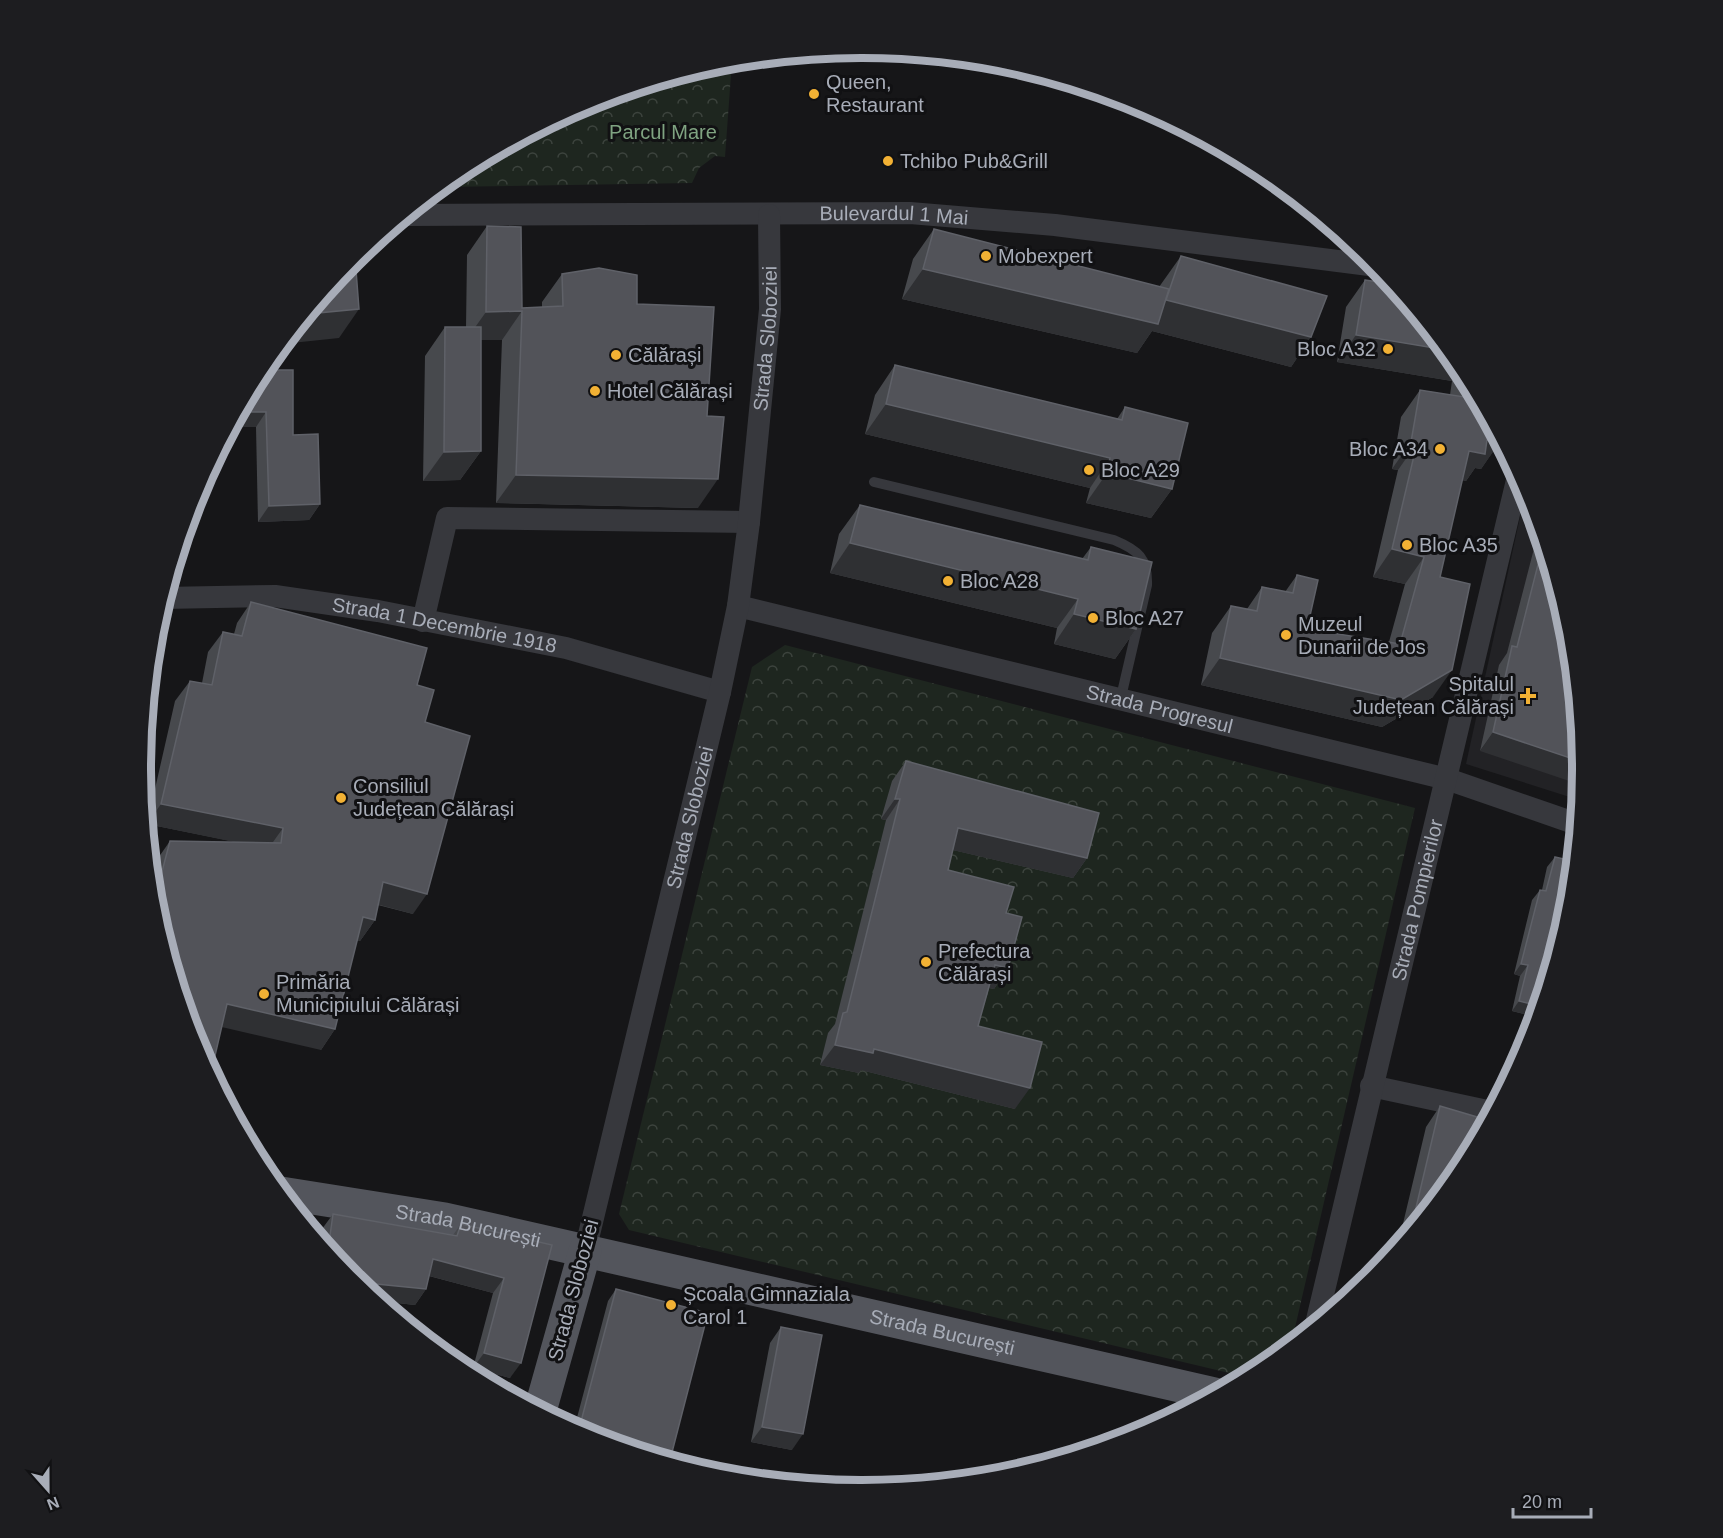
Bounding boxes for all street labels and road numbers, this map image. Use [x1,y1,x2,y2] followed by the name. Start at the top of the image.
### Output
[819,202,969,229] street label: Bulevardul 1 Mai
[749,266,781,412] street label: Strada Sloboziei
[331,593,559,657] street label: Strada 1 Decembrie 1918
[1084,680,1235,737] street label: Strada Progresul
[662,744,717,891] street label: Strada Sloboziei
[1387,816,1447,983] street label: Strada Pompierilor
[394,1200,543,1251] street label: Strada București
[544,1217,602,1363] street label: Strada Sloboziei
[868,1305,1017,1359] street label: Strada București

